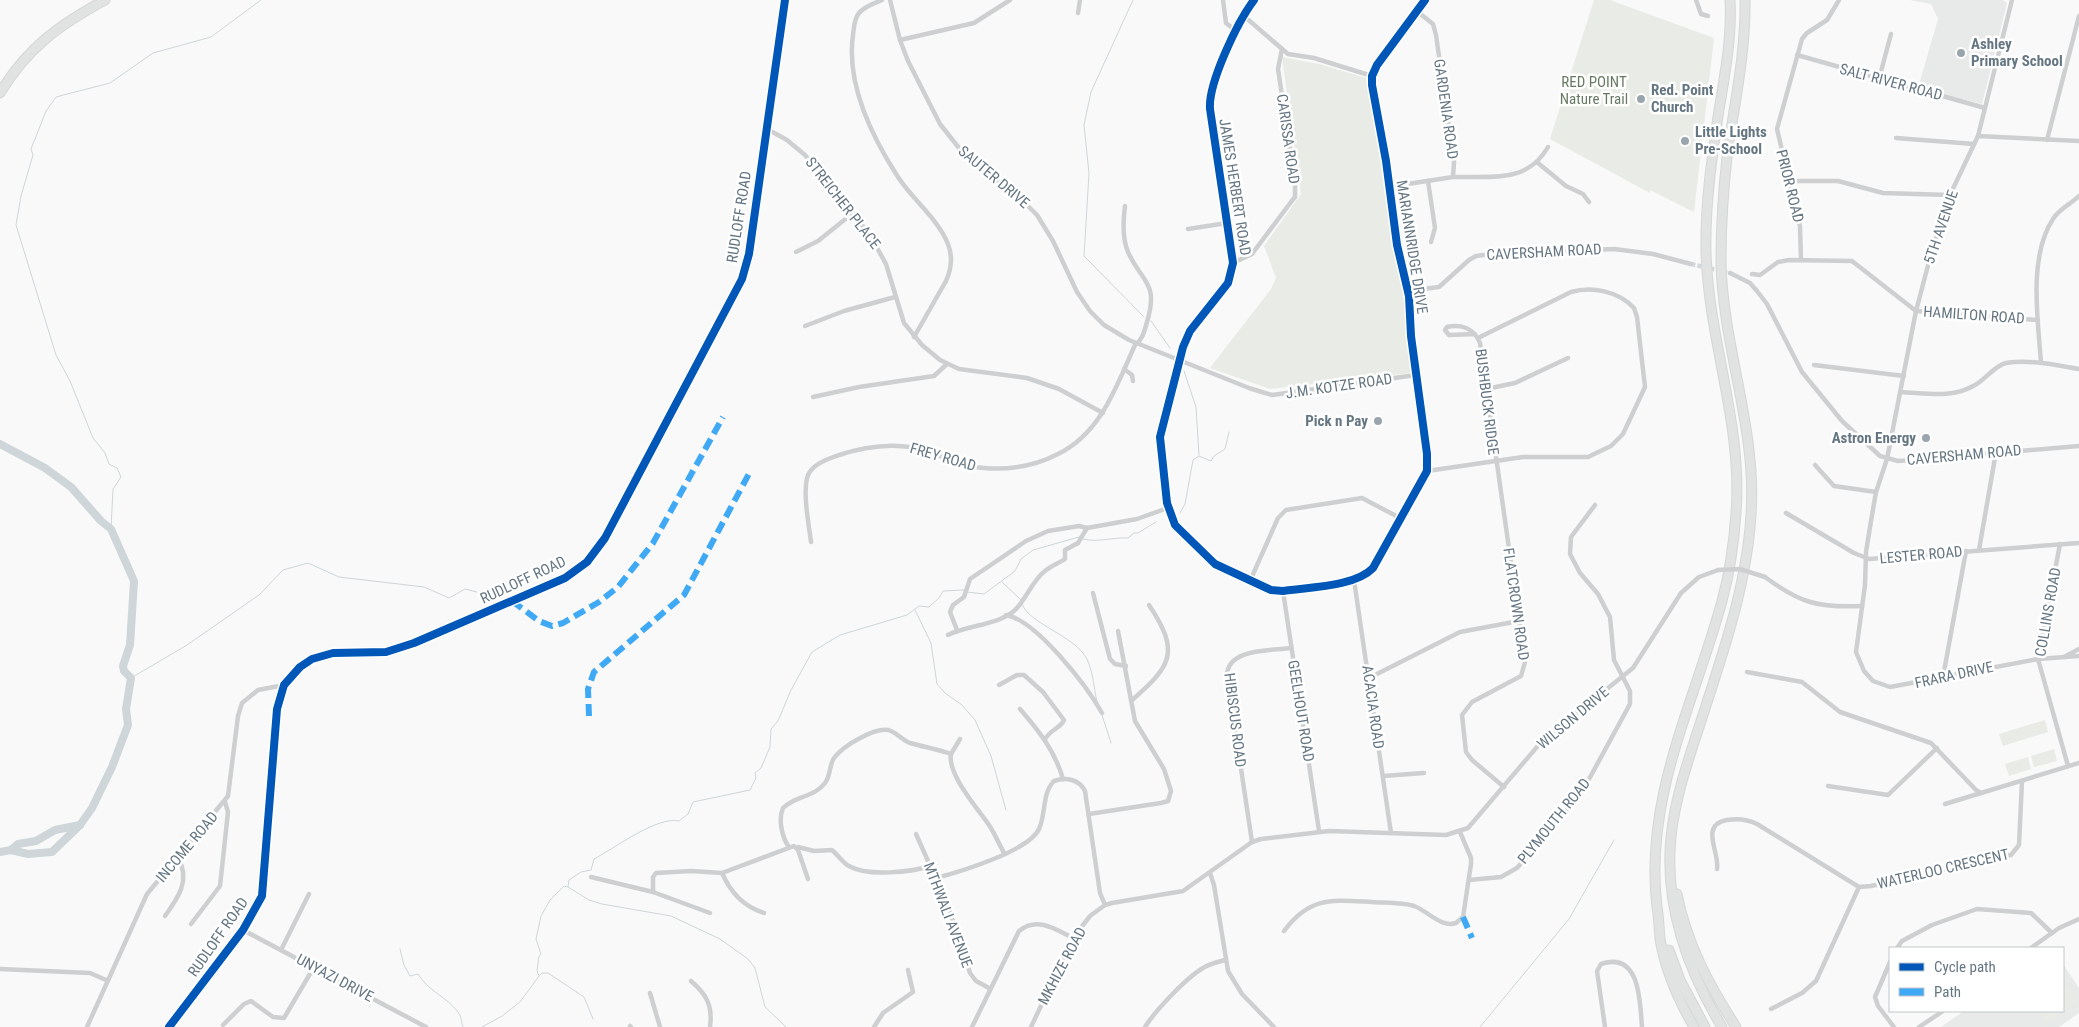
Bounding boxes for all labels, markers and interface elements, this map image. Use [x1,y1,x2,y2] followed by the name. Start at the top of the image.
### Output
[1971,35,2063,70] place label: Ashley Primary School
[1955,47,1967,59] marker: Ashley Primary School
[1430,58,1462,160] street label: GARDENIA ROAD
[1838,60,1944,104] street label: SALT RIVER ROAD
[1560,73,1628,108] park label: RED POINT Nature Trail
[1651,81,1714,116] place label: Red. Point Church
[1273,93,1303,185] street label: CARISSA ROAD
[1635,93,1647,105] marker: Red. Point Church
[1215,117,1255,257] street label: JAMES HERBERT ROAD
[1695,123,1767,158] place label: Little Lights Pre-School
[1679,135,1691,147] marker: Little Lights Pre-School
[955,142,1033,212] street label: SAUTER DRIVE
[1772,148,1808,224] street label: PRIOR ROAD
[802,154,884,252] street label: STREICHER PLACE
[723,170,755,264] street label: RUDLOFF ROAD
[1393,179,1431,315] street label: MARIANNRIDGE DRIVE
[1920,188,1962,266] street label: 5TH AVENUE
[1486,240,1602,264] street label: CAVERSHAM ROAD
[1923,302,2025,328] street label: HAMILTON ROAD
[1472,348,1502,456] street label: BUSHBUCK RIDGE
[1285,370,1393,402] street label: J.M. KOTZE ROAD
[1305,412,1368,430] place label: Pick n Pay
[1372,415,1384,427] marker: Pick n Pay
[1832,429,1916,447] place label: Astron Energy
[1920,432,1932,444] marker: Astron Energy
[908,439,978,475] street label: FREY ROAD
[1906,441,2022,469] street label: CAVERSHAM ROAD
[1879,542,1963,568] street label: LESTER ROAD
[1499,547,1533,661] street label: FLATCROWN ROAD
[477,552,569,608] street label: RUDLOFF ROAD
[2031,566,2065,658] street label: COLLINS ROAD
[1913,658,1995,692] street label: FRARA DRIVE
[1284,659,1318,763] street label: GEELHOUT ROAD
[1358,664,1388,750] street label: ACACIA ROAD
[1220,672,1250,768] street label: HIBISCUS ROAD
[1534,683,1612,753] street label: WILSON DRIVE
[1514,775,1594,867] street label: PLYMOUTH ROAD
[152,808,222,886] street label: INCOME ROAD
[1875,845,2011,893] street label: WATERLOO CRESCENT
[920,860,976,970] street label: MTHWALI AVENUE
[184,894,252,980] street label: RUDLOFF ROAD
[1034,924,1090,1008] street label: MKHIZE ROAD
[1889,947,2064,1012] legend
[293,950,377,1006] street label: UNYAZI DRIVE
[1934,958,1996,976] text: Cycle path
[1934,983,1961,1001] text: Path

